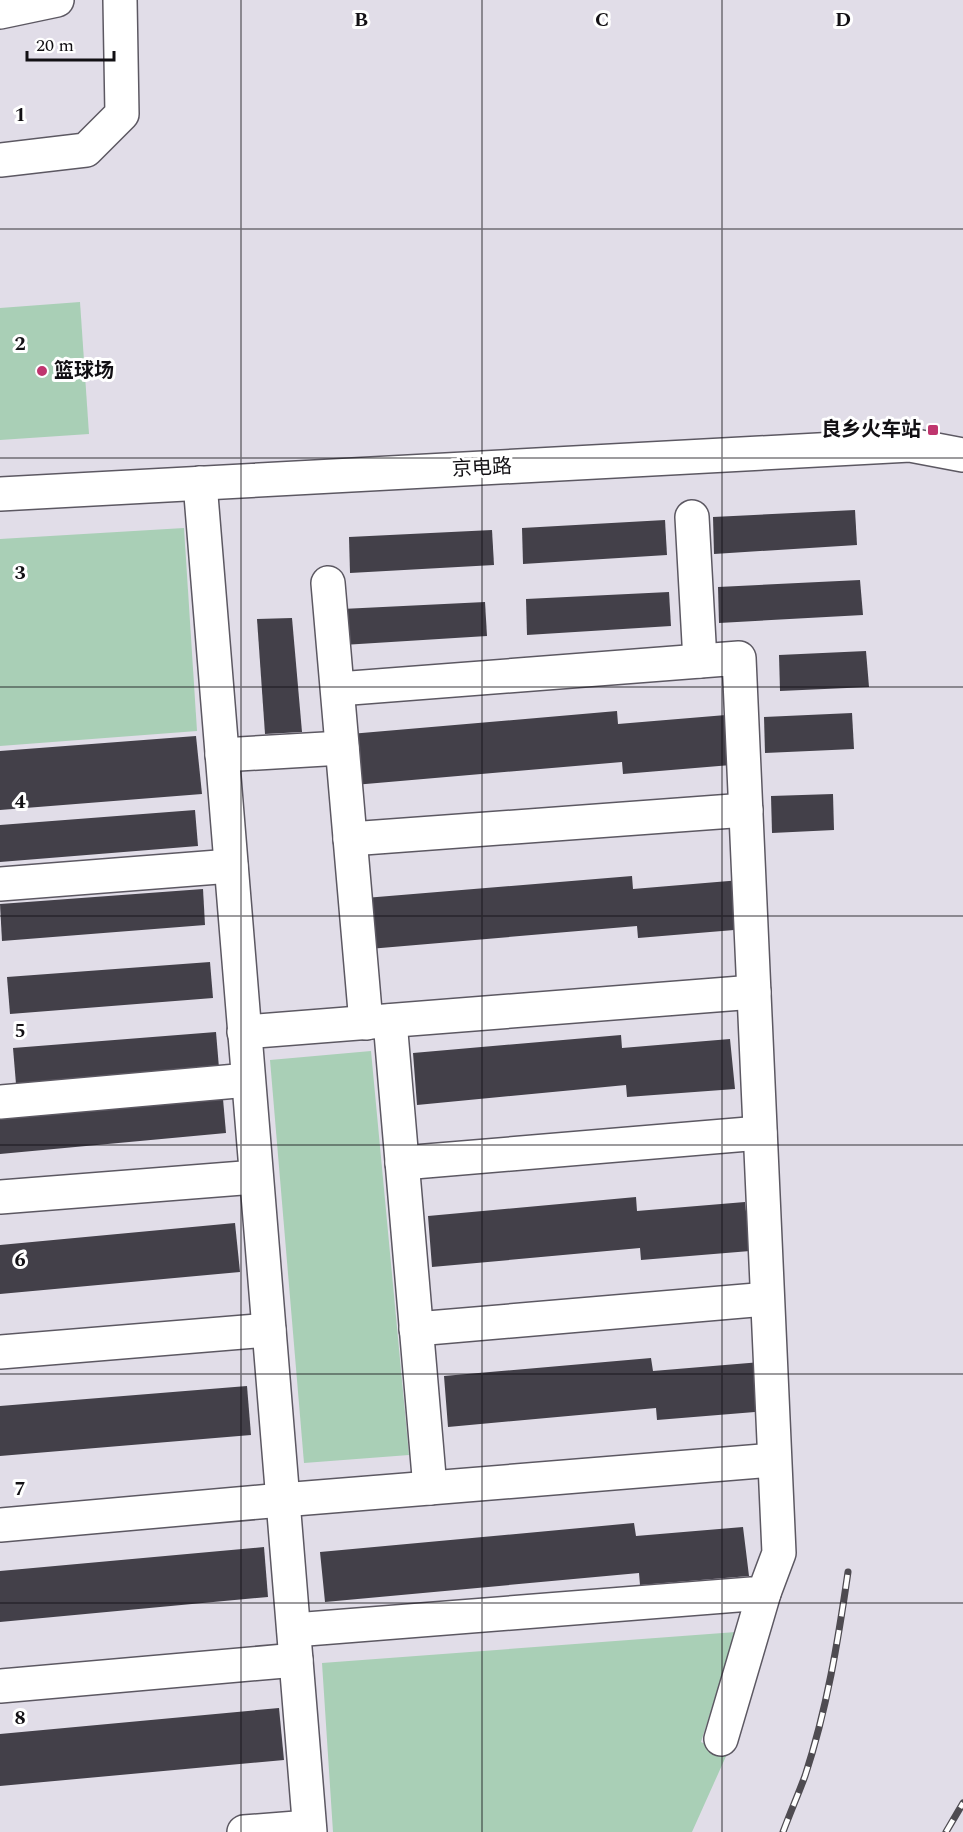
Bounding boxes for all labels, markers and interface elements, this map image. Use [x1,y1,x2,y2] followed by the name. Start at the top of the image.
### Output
[354,5,368,35] text: B
[595,5,609,35] text: C
[835,5,851,35] text: D
[27,24,114,62] scale bar
[36,32,74,59] text: 20 m
[14,100,26,130] text: 1
[14,329,26,359] text: 2
[54,356,114,386] place label: 篮球场
[35,364,49,378] marker: 篮球场
[821,415,921,445] place label: 良乡火车站
[926,423,940,437] marker: 良乡火车站
[451,451,513,485] street label: 京电路
[14,558,26,588] text: 3
[14,787,26,817] text: 4
[14,1016,26,1046] text: 5
[14,1245,26,1275] text: 6
[14,1474,26,1504] text: 7
[14,1703,26,1733] text: 8

